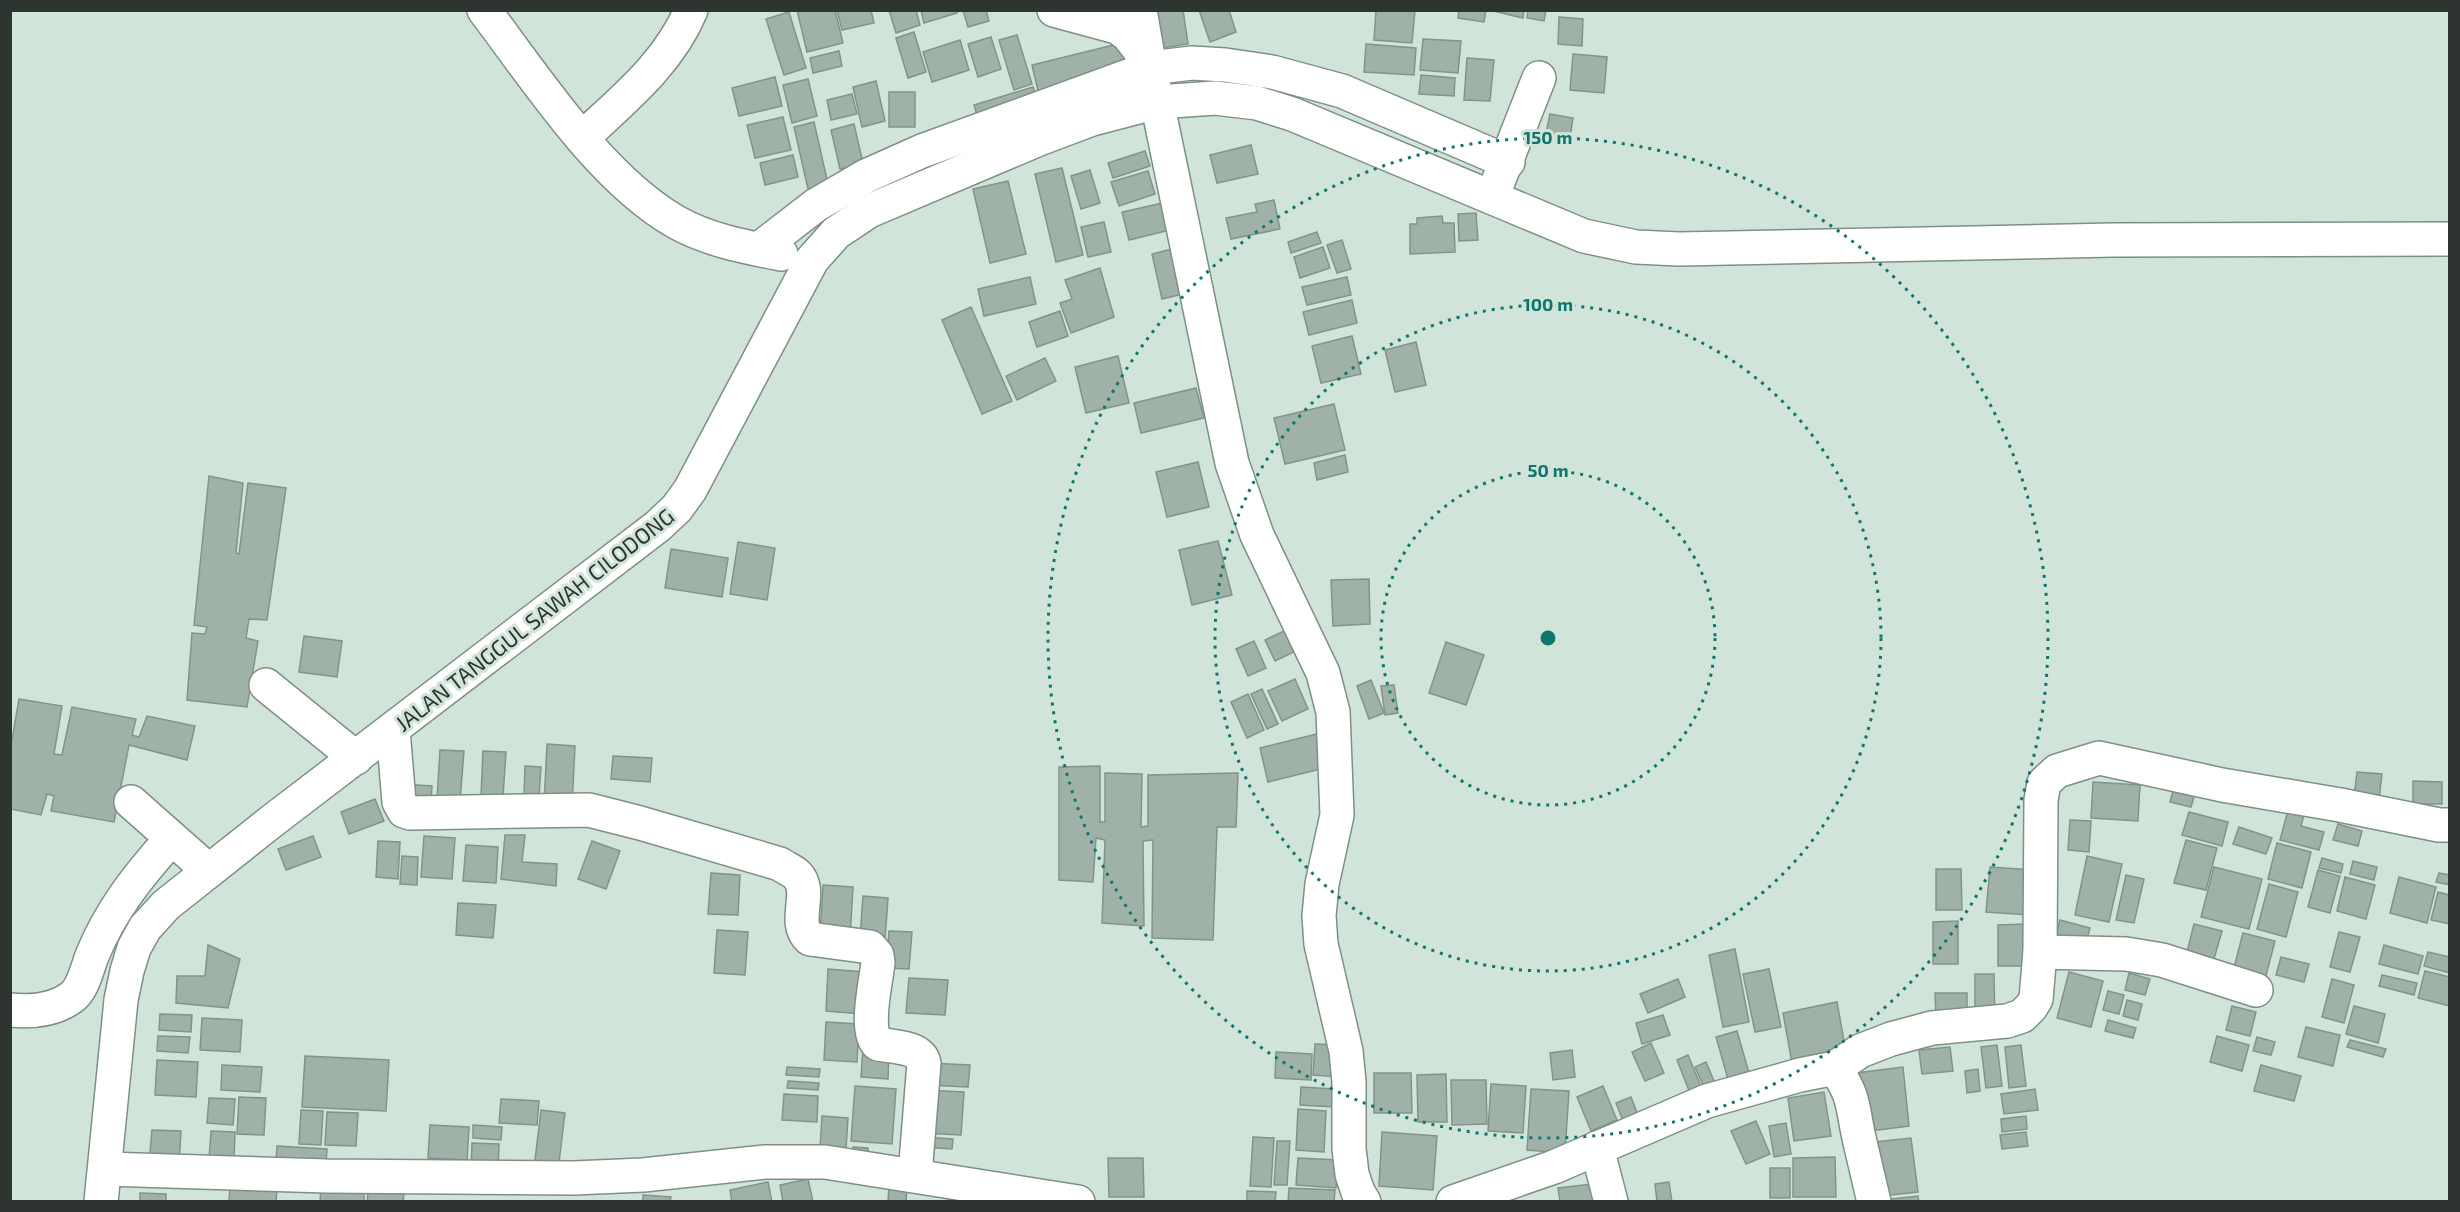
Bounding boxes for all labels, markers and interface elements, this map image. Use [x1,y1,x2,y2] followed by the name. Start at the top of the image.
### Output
[1524,126,1572,148] text: 150 m
[1523,293,1573,315] text: 100 m
[1527,459,1569,481] text: 50 m
[389,502,679,736] street label: JALAN TANGGUL SAWAH CILODONG
[1538,628,1558,648] centre of rings

